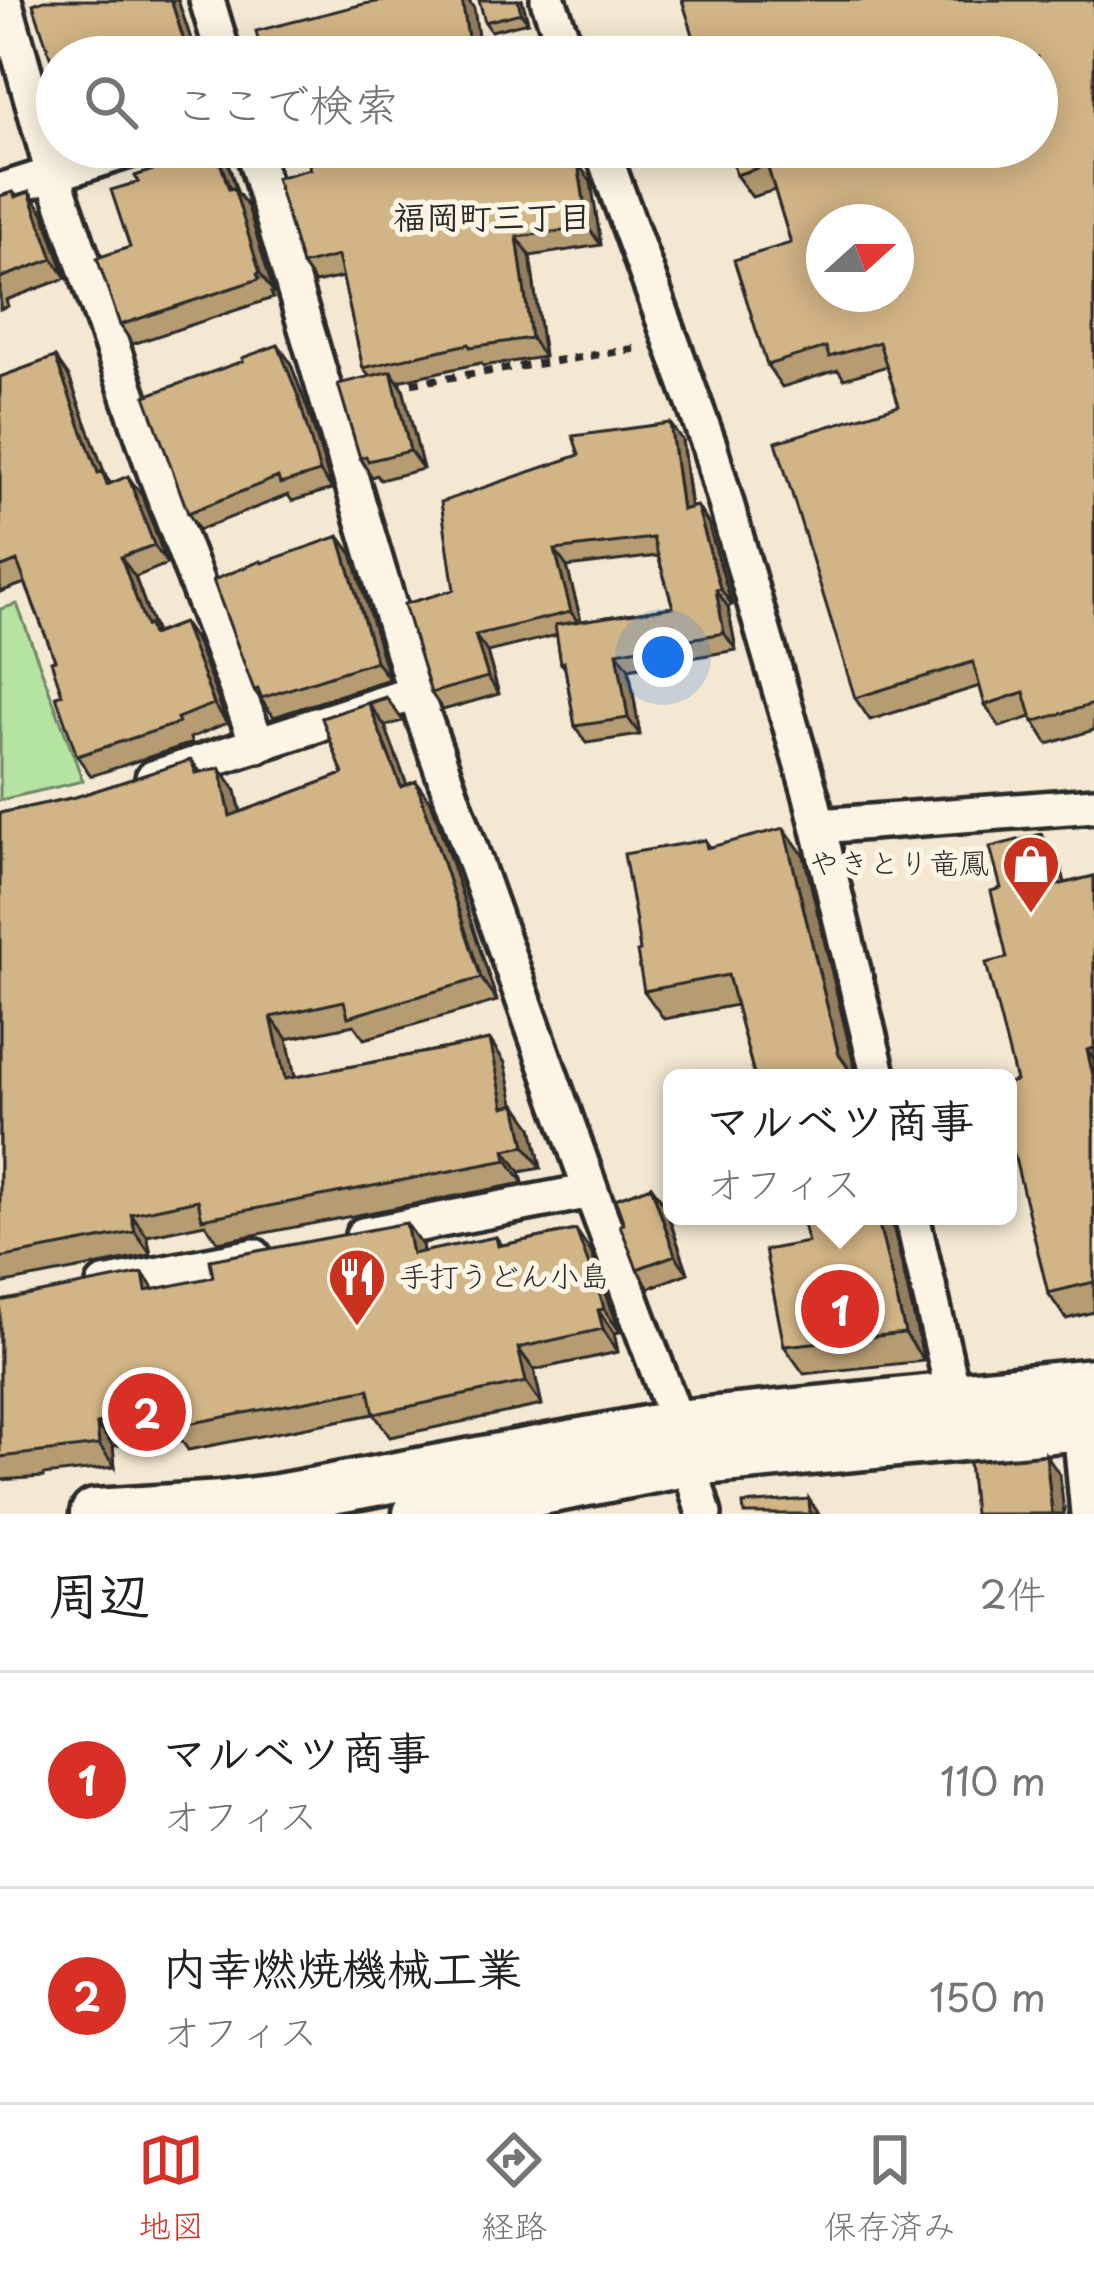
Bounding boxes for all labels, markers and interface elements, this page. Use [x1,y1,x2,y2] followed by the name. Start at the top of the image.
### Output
[36,36,1058,168] search box
[174,68,399,136] text: ここで検索
[78,69,144,135] icon: search
[393,190,591,240] district label: 福岡町三丁目
[806,204,914,312] north arrow
[633,627,693,687] your location
[1000,833,1062,915] shop icon: やきとり竜鳳
[809,839,989,884] place label: やきとり竜鳳
[663,1069,1017,1225] popup
[705,1084,975,1152] text: マルベツ商事
[705,1152,861,1211] text: オフィス
[326,1246,388,1328] restaurant icon: 手打うどん小島
[399,1252,610,1297] place label: 手打うどん小島
[801,1264,879,1354] pin: 1
[108,1367,186,1457] pin: 2
[48,1554,150,1631] text: 周辺
[979,1563,1046,1622] text: 2件
[162,1716,431,1784] text: マルベツ商事
[78,1750,96,1809] text: 1
[940,1750,1046,1809] text: 110 m
[162,1784,318,1843] text: オフィス
[162,1932,522,2000] text: 内幸燃焼機械工業
[73,1966,101,2025] text: 2
[929,1966,1046,2025] text: 150 m
[162,2000,318,2059] text: オフィス
[138,2127,204,2249] tab: 地図
[481,2127,547,2249] tab: 経路
[824,2127,956,2249] tab: 保存済み

